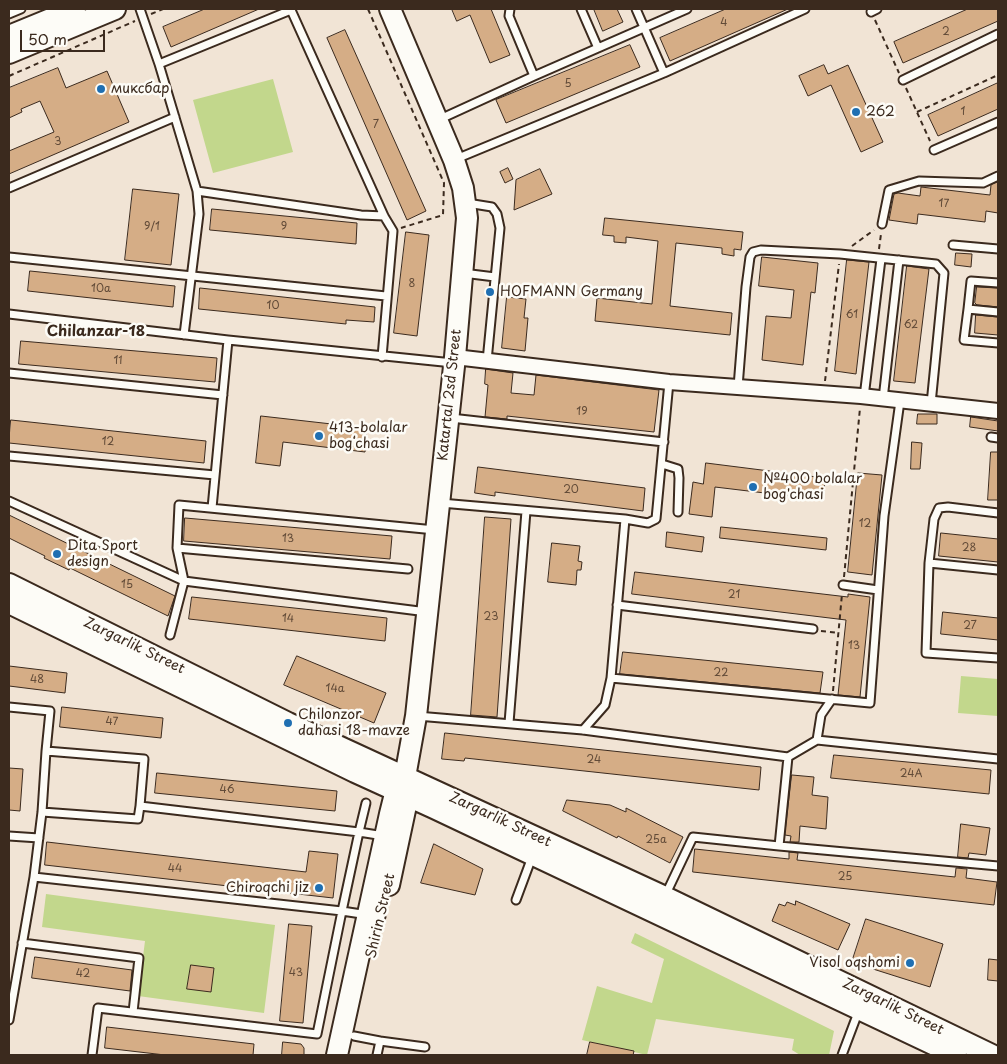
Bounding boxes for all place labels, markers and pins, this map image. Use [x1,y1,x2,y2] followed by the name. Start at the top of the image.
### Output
[111,81,170,97] place label: миксбар
[95,83,107,95] marker: миксбар
[866,104,895,120] place label: 262
[850,106,862,118] marker: 262
[500,284,643,300] place label: HOFMANN Germany
[484,286,496,298] marker: HOFMANN Germany
[329,420,408,452] place label: 413-bolalar bogʻchasi
[313,430,325,442] marker: 413-bolalar bogʻchasi
[763,471,862,504] place label: №400 bolalar bog'chasi
[747,481,759,493] marker: №400 bolalar bog'chasi
[67,538,138,570] place label: Dita Sport design
[51,548,63,560] marker: Dita Sport design
[298,707,410,740] place label: Chilonzor dahasi 18-mavze
[282,717,294,729] marker: Chilonzor dahasi 18-mavze
[226,880,309,896] place label: Chiroqchi jiz
[313,882,325,894] marker: Chiroqchi jiz
[809,955,900,971] place label: Visol oqshomi
[904,957,916,969] marker: Visol oqshomi

